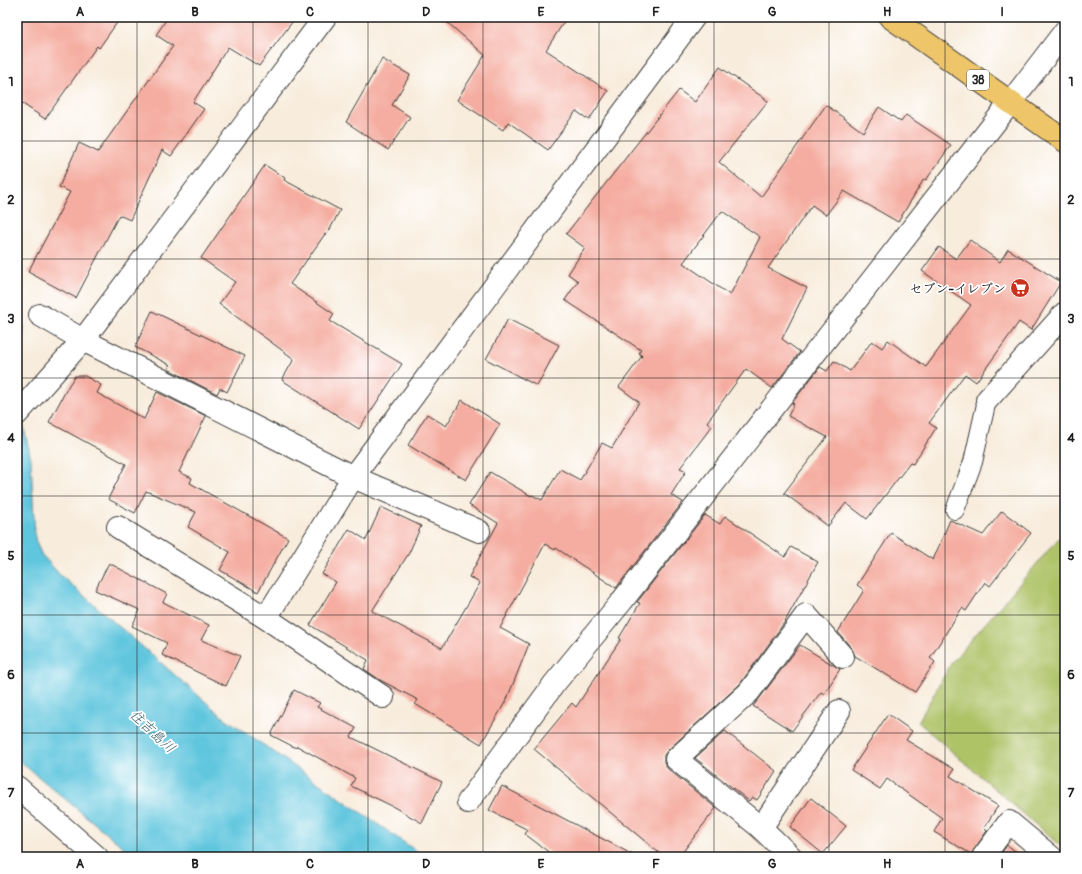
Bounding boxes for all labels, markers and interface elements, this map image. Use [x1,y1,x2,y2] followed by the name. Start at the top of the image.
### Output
[76,4,85,20] text: A
[191,4,199,20] text: B
[306,4,314,20] text: C
[422,4,430,20] text: D
[538,4,545,20] text: E
[652,4,660,20] text: F
[768,4,777,20] text: G
[883,4,891,20] text: H
[1000,4,1004,20] text: I
[967,70,989,90] road number: 38
[8,74,14,90] text: 1
[1068,74,1074,90] text: 1
[7,192,15,208] text: 2
[1067,192,1075,208] text: 2
[1009,277,1031,299] supermarket icon: セブン-イレブン
[909,281,1006,297] place label: セブン-イレブン
[7,311,15,327] text: 3
[1067,311,1075,327] text: 3
[7,430,15,446] text: 4
[1067,430,1075,446] text: 4
[7,548,15,564] text: 5
[1067,548,1075,564] text: 5
[7,667,15,683] text: 6
[1067,667,1075,683] text: 6
[126,706,179,757] water label: 住吉島川
[8,785,15,801] text: 7
[1068,785,1075,801] text: 7
[76,856,85,872] text: A
[191,856,199,872] text: B
[306,856,314,872] text: C
[422,856,430,872] text: D
[538,856,545,872] text: E
[652,856,660,872] text: F
[768,856,777,872] text: G
[883,856,891,872] text: H
[1000,856,1004,872] text: I

